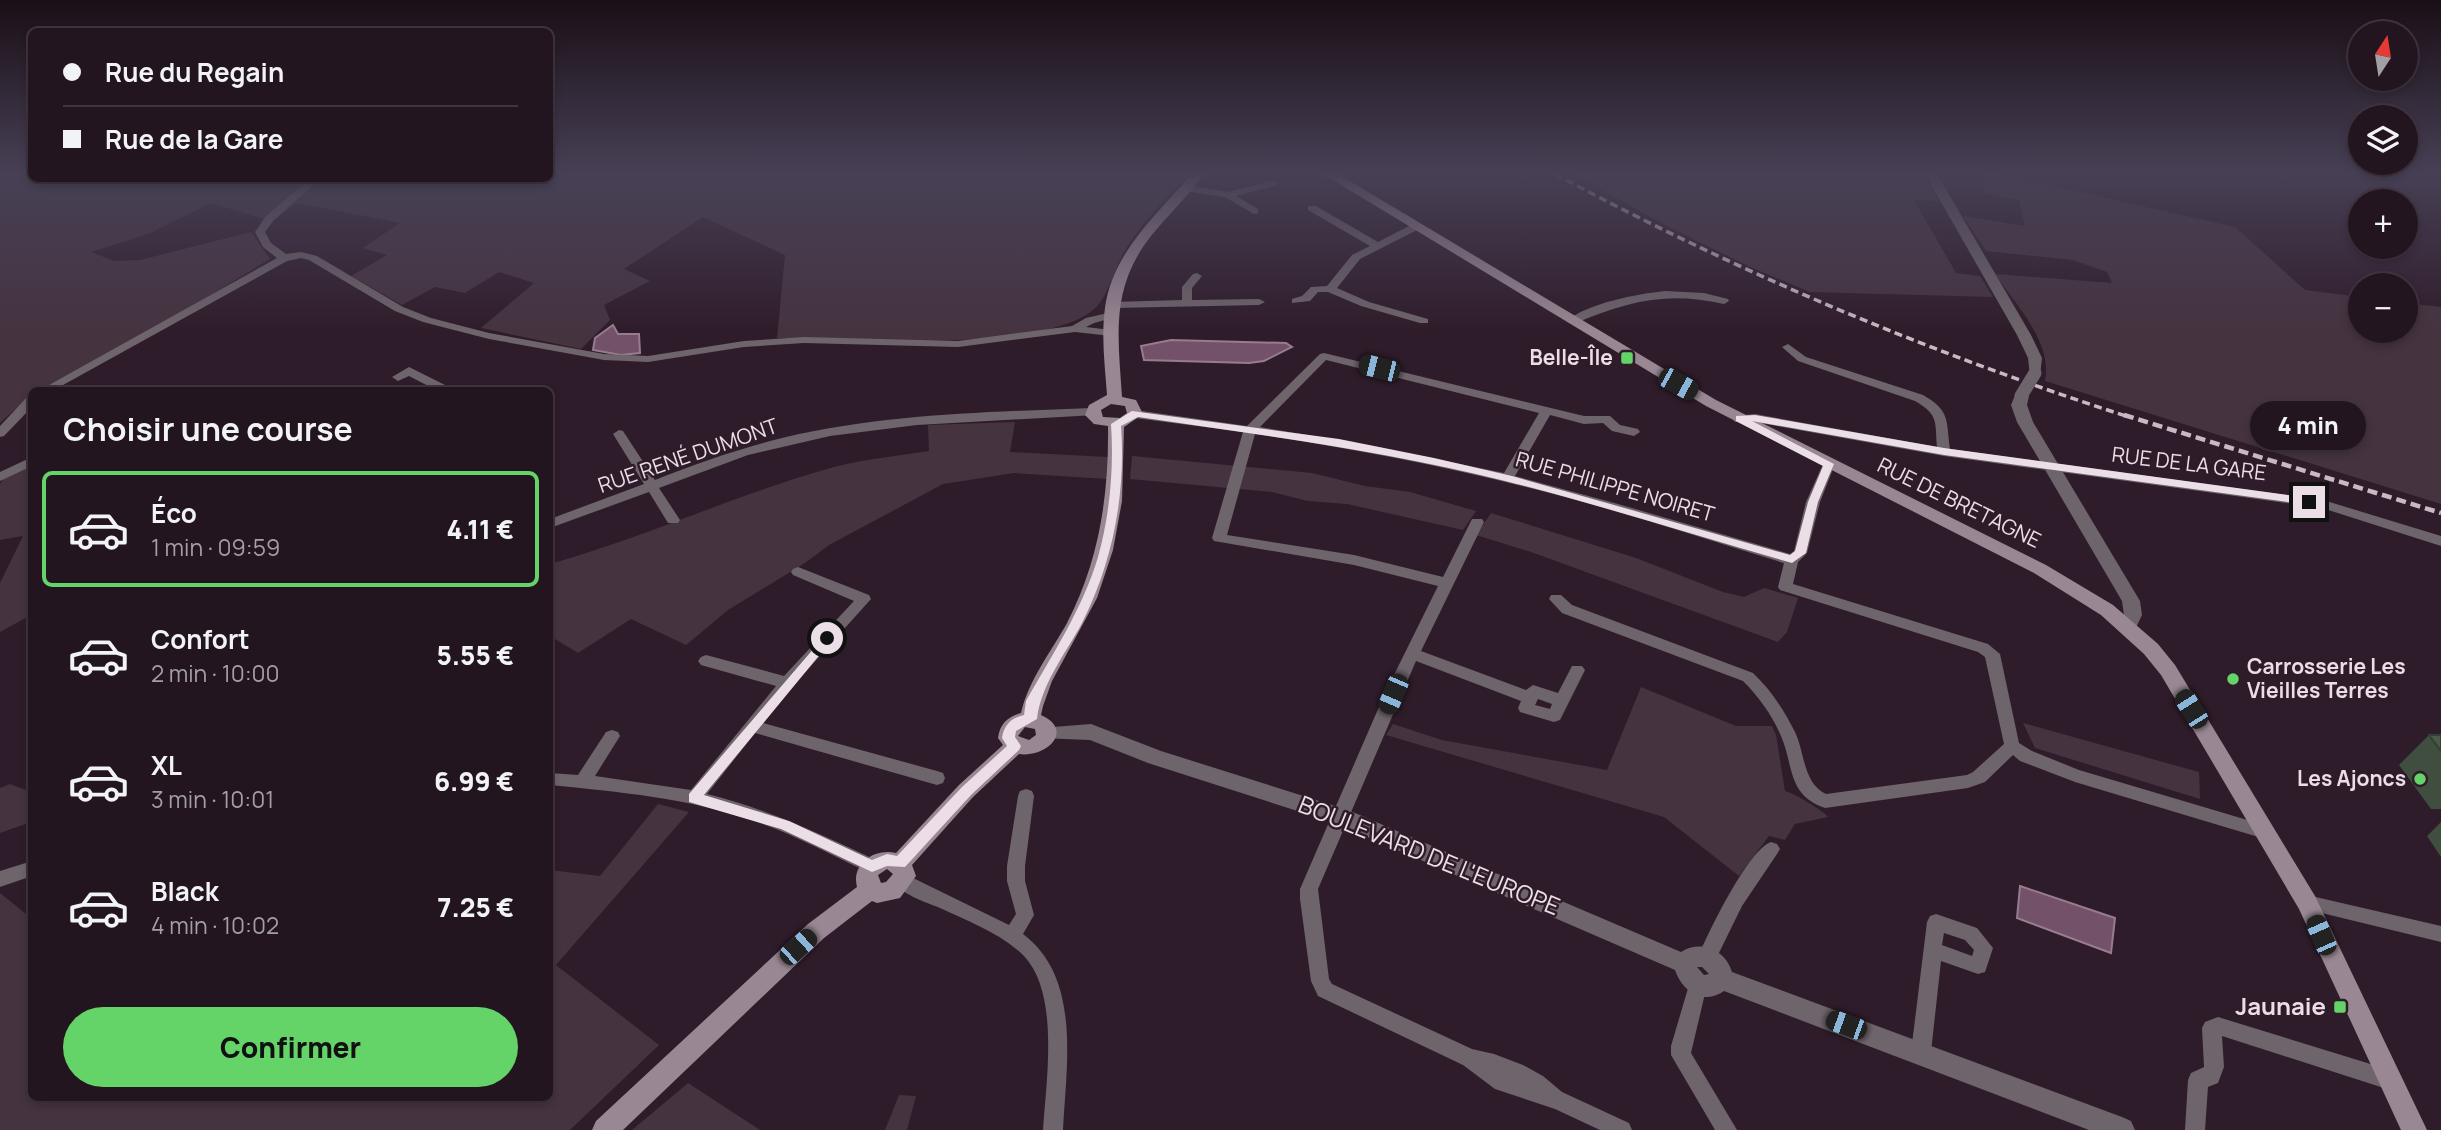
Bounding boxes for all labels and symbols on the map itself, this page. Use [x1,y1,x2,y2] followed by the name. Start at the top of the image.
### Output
[2348,21,2418,91] north arrow
[1529,343,1613,371] place label: Belle-Île
[1619,350,1635,366] marker: Belle-Île
[1357,353,1402,383] car
[1655,365,1702,403] car
[2251,400,2367,449] callout: 4 min
[594,411,782,499] street label: RUE RENÉ DUMONT
[2110,440,2268,486] street label: RUE DE LA GARE
[1513,444,1718,528] street label: RUE PHILIPPE NOIRET
[1873,450,2046,554] street label: RUE DE BRETAGNE
[2293,486,2325,518] route end
[811,622,843,654] route start
[2247,652,2406,704] place label: Carrosserie Les Vieilles Terres
[1376,671,1411,717] car
[2225,671,2241,687] marker: Carrosserie Les Vieilles Terres
[2171,686,2212,732] car
[2297,764,2406,792] place label: Les Ajoncs
[2412,771,2428,787] marker: Les Ajoncs
[1294,787,1565,922] street label: BOULEVARD DE L'EUROPE
[2303,912,2340,958] car
[776,925,821,969] car
[2235,989,2326,1022] place label: Jaunaie
[2332,999,2348,1015] marker: Jaunaie
[1823,1008,1870,1042] car

